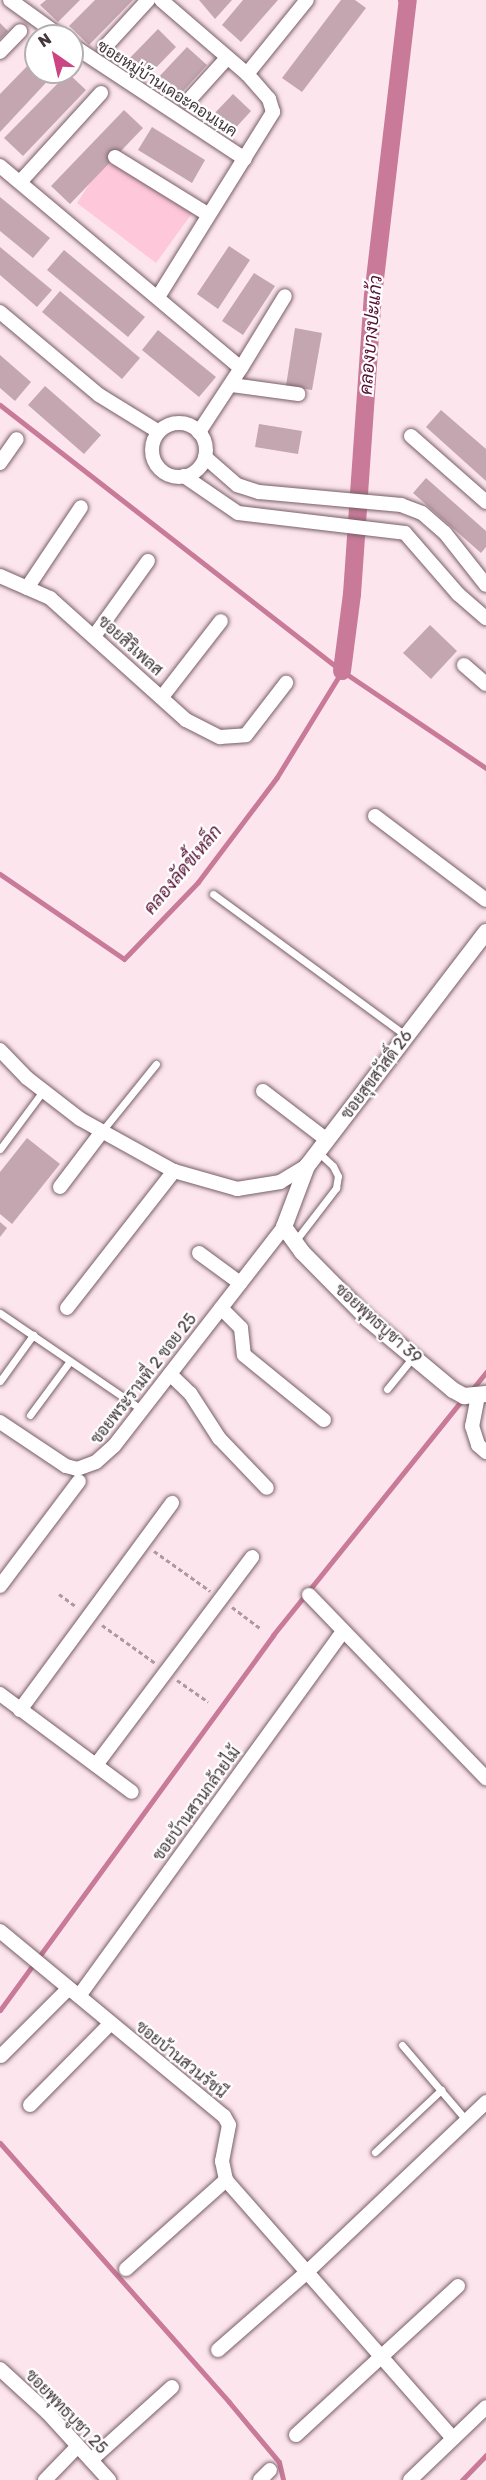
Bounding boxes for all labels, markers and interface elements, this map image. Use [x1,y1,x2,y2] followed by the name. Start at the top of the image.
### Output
[24,24,84,84] north arrow
[35,29,55,51] text: N
[93,37,241,141] street label: ซอยหมู่บ้านเดอะคอนเนค
[355,274,387,396] water label: คลองบางปะแก้ว
[94,612,166,680] street label: ซอยสิริเพลส
[139,821,227,919] water label: คลองลัดขี้เหล็ก
[337,1027,417,1123] street label: ซอยสุขสวัสดิ์ 26
[331,1280,425,1368] street label: ซอยพุทธบูชา 39
[87,1310,201,1448] street label: ซอยพระรามที่ 2 ซอย 25
[149,1743,245,1865] street label: ซอยบ้านสวนกล้วยไม้
[131,2017,231,2103] street label: ซอยบ้านสวนรัชนี
[21,2366,111,2458] street label: ซอยพุทธบูชา 25

